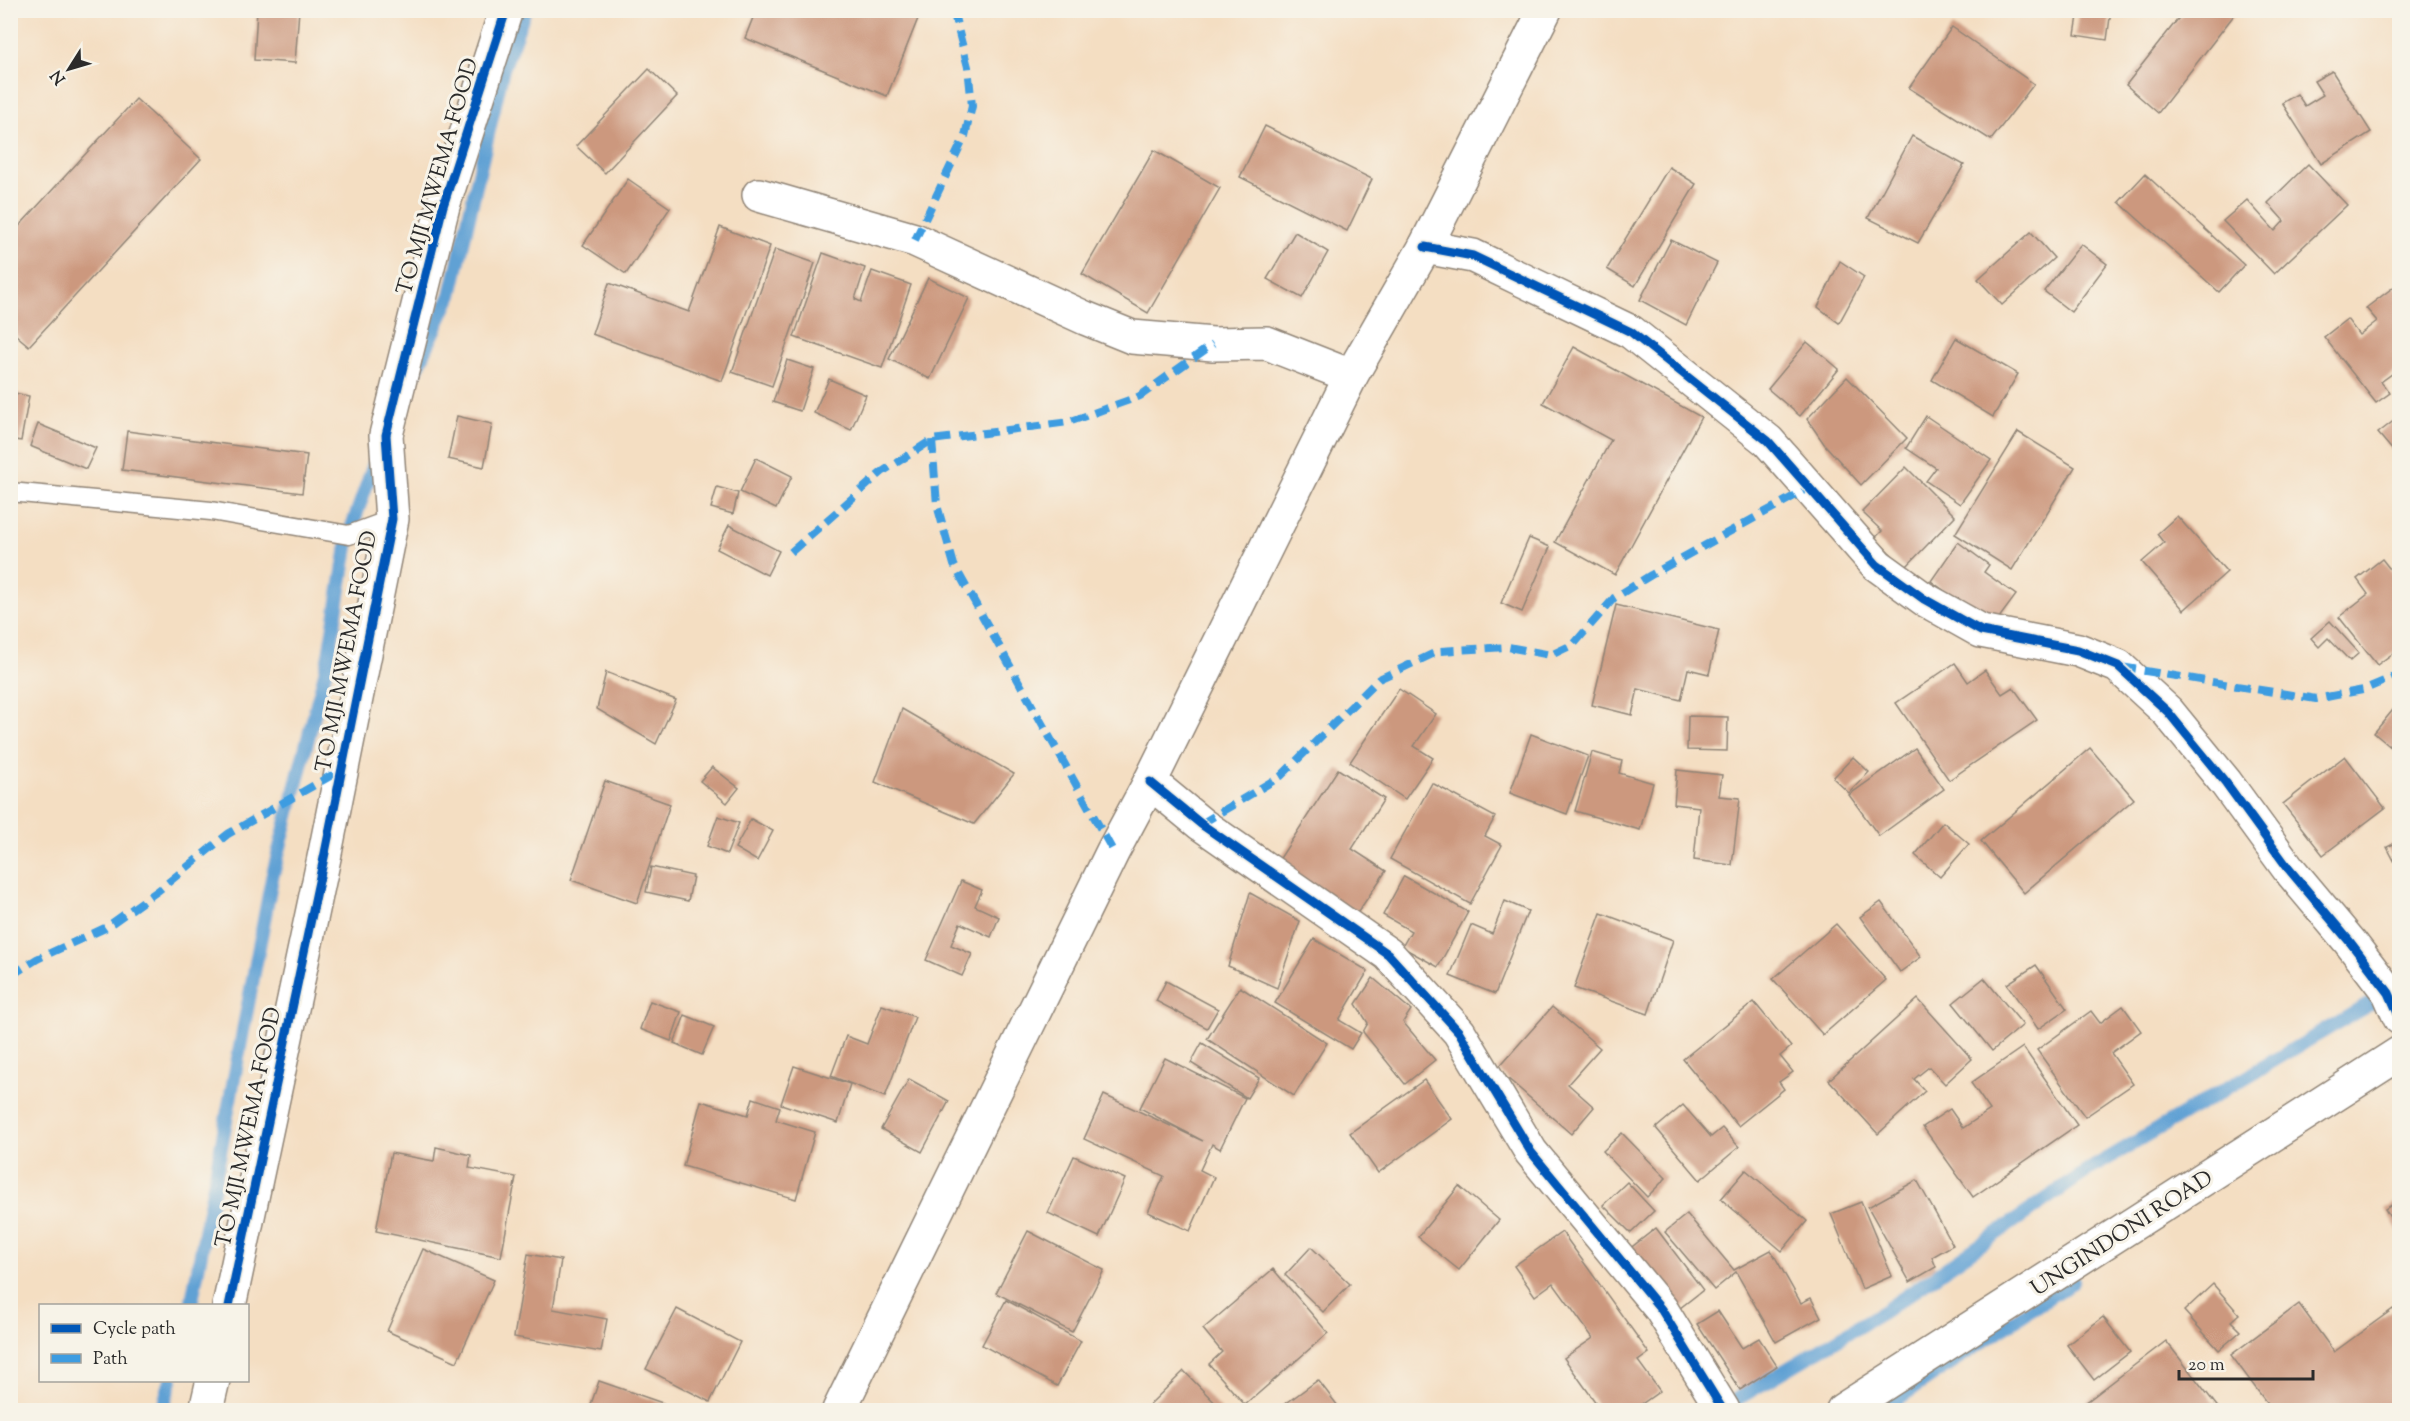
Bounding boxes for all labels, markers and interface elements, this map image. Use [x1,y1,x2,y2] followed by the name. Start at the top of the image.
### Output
[39,39,99,99] north arrow
[390,55,488,299] street label: TO MJI MWEMA FOOD
[46,64,72,89] text: N
[309,528,387,775] street label: TO MJI MWEMA FOOD
[209,1004,291,1251] street label: TO MJI MWEMA FOOD
[2025,1163,2220,1306] street label: UNGINDONI ROAD
[39,1304,249,1382] legend
[93,1317,176,1343] text: Cycle path
[2179,1343,2312,1381] scale bar
[93,1347,128,1373] text: Path
[2188,1353,2225,1379] text: 20 m

